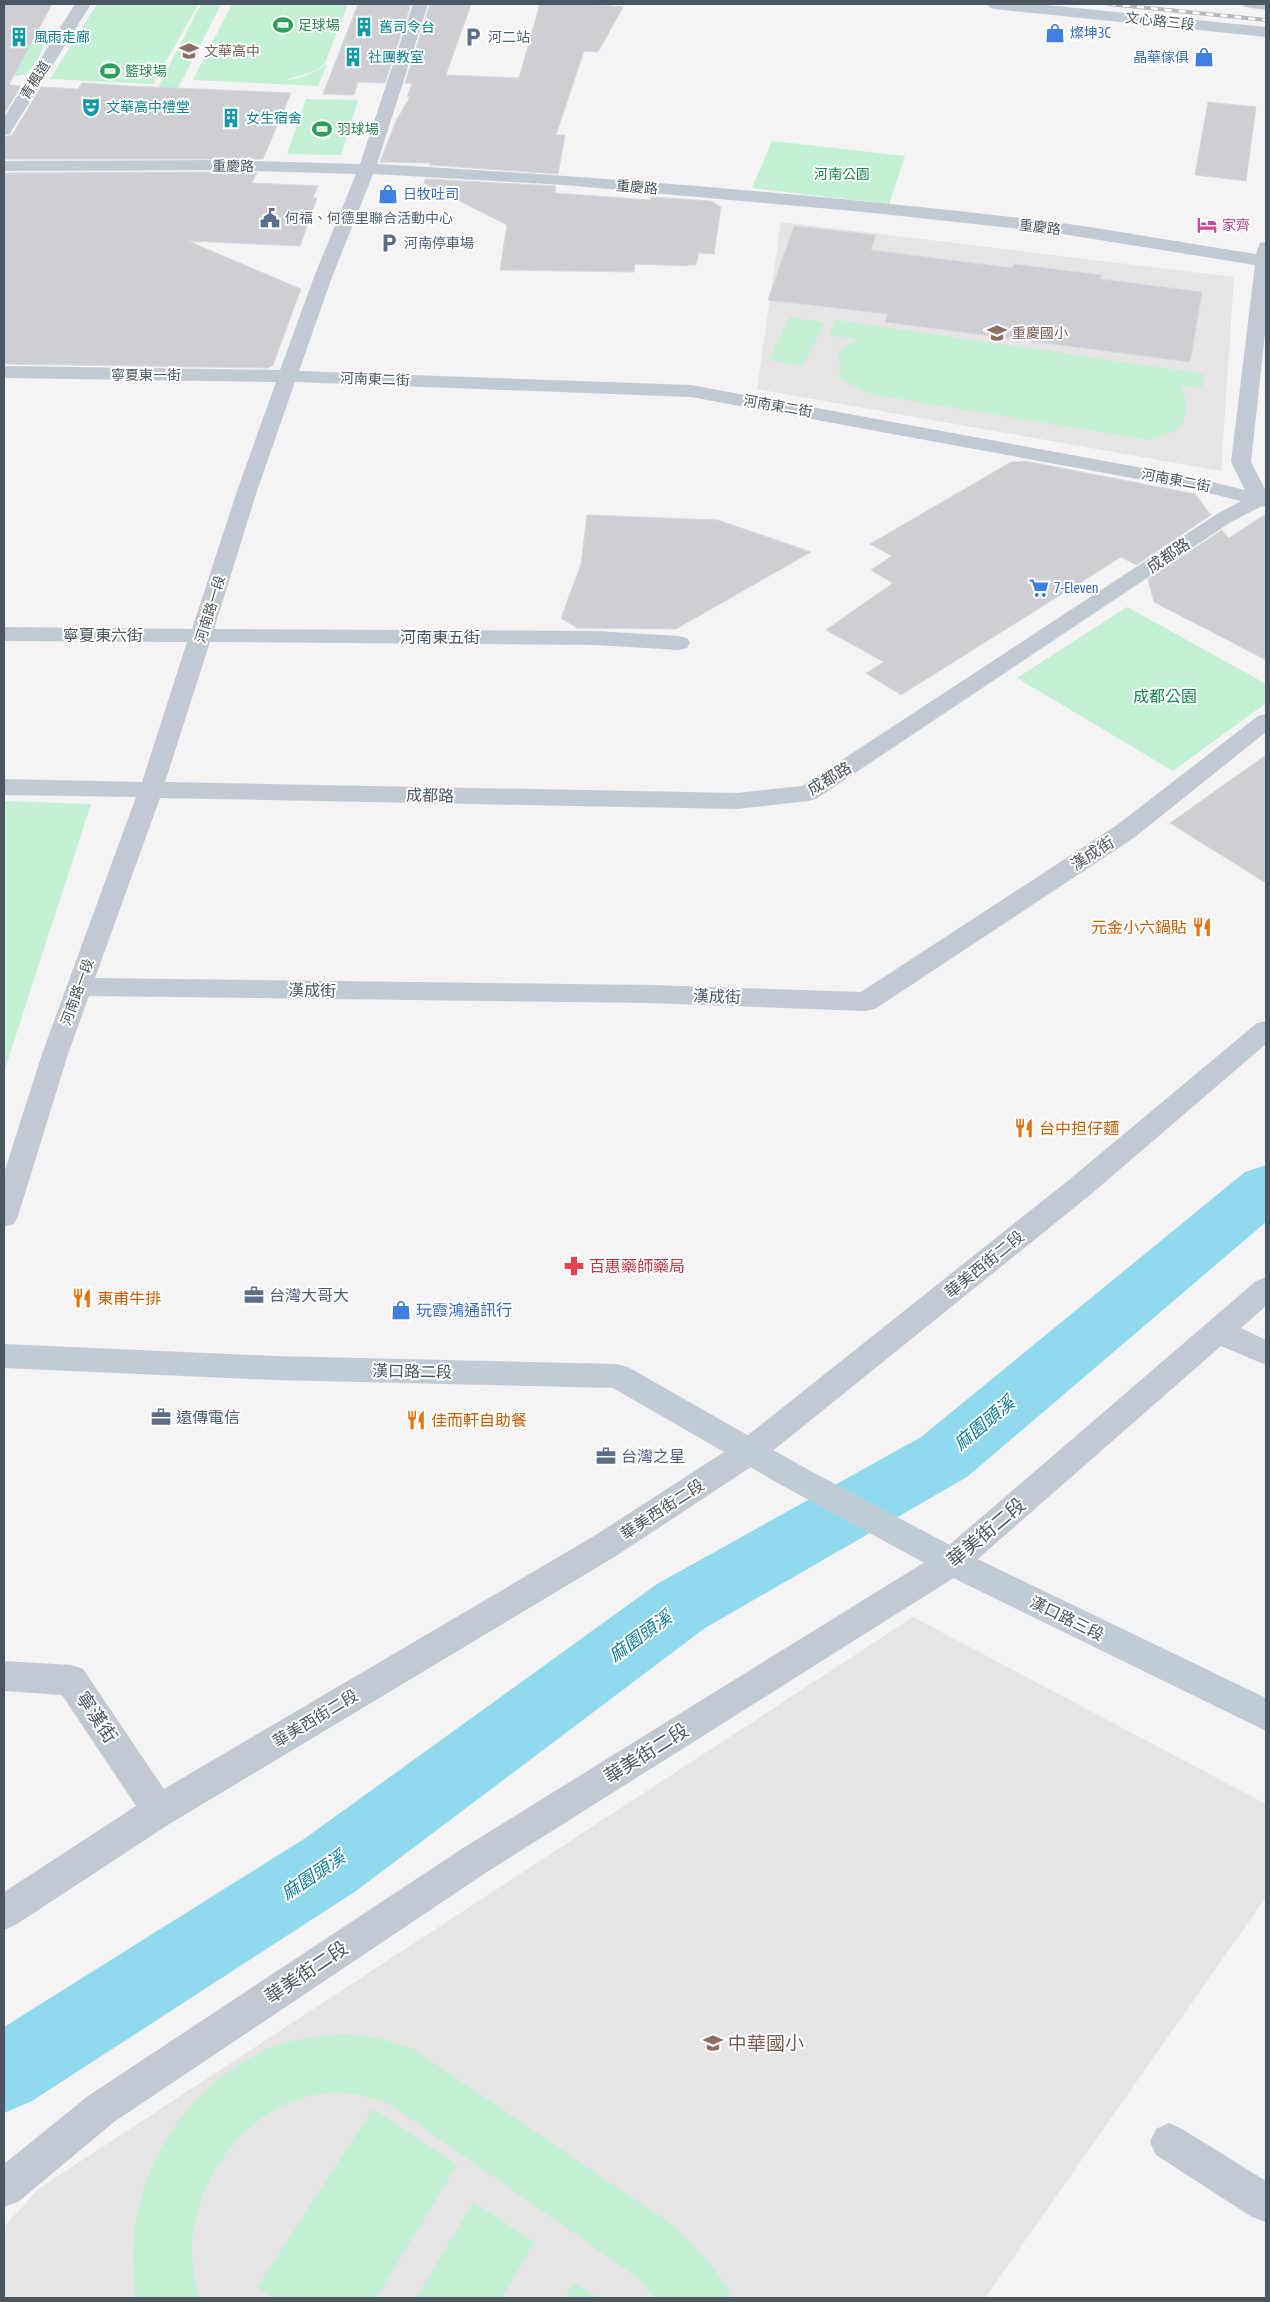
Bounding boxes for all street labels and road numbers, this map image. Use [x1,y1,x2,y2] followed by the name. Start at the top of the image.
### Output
[1124,9,1196,33] street label: 文心路三段
[17,58,53,102] street label: 青楓道
[212,158,254,174] street label: 重慶路
[615,177,659,197] street label: 重慶路
[1018,217,1062,237] street label: 重慶路
[111,367,181,383] street label: 寧夏東一街
[340,370,410,388] street label: 河南東二街
[742,392,814,420] street label: 河南東二街
[1140,465,1212,495] street label: 河南東二街
[1143,534,1193,576] street label: 成都路
[192,573,228,645] street label: 河南路一段
[63,626,143,644] street label: 寧夏東六街
[400,628,480,646] street label: 河南東五街
[804,758,854,798] street label: 成都路
[406,786,454,804] street label: 成都路
[1067,832,1117,874] street label: 漢成街
[58,956,96,1028] street label: 河南路一段
[288,981,336,999] street label: 漢成街
[693,986,741,1006] street label: 漢成街
[941,1227,1027,1301] street label: 華美西街二段
[372,1361,452,1381] street label: 漢口路二段
[617,1475,707,1543] street label: 華美西街二段
[943,1493,1029,1571] street label: 華美街二段
[1027,1592,1107,1644] street label: 漢口路三段
[269,1686,361,1750] street label: 華美西街二段
[72,1687,122,1747] street label: 寧漢街
[600,1718,692,1788] street label: 華美街二段
[260,1936,352,2008] street label: 華美街二段

